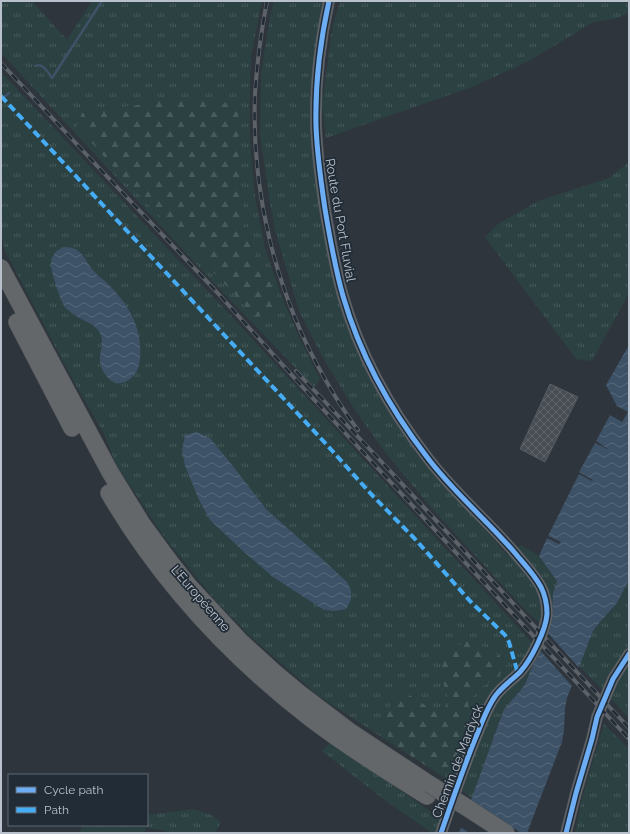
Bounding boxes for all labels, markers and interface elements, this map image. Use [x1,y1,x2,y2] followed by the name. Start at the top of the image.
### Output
[322,157,359,284] street label: Route du Port Fluvial
[168,562,234,635] street label: L'Européenne
[429,702,486,820] street label: Chemin de Mardyck
[8,774,148,826] legend
[44,783,103,797] text: Cycle path
[44,803,69,817] text: Path

